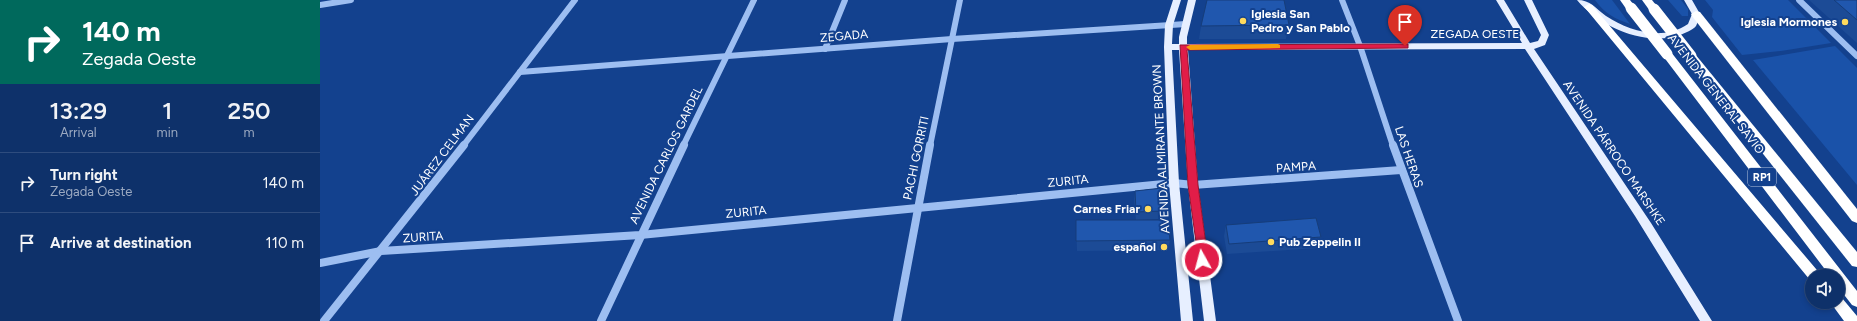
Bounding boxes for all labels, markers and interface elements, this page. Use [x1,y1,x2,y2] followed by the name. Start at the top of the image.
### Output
[1388,5,1422,46] pin
[1251,7,1350,35] place label: Iglesia San Pedro y San Pablo
[1394,11,1416,33] icon: arrive
[82,14,161,48] text: 140 m
[1740,15,1837,29] place label: Iglesia Mormones
[16,16,68,68] icon: right
[1238,16,1248,26] marker: Iglesia San Pedro y San Pablo
[1840,17,1850,27] marker: Iglesia Mormones
[819,27,869,45] street label: ZEGADA
[1431,27,1519,41] street label: ZEGADA OESTE
[1665,31,1767,157] street label: AVENIDA GENERAL SAVIO
[82,48,196,70] text: Zegada Oeste
[1150,64,1172,234] street label: AVENIDA ALMIRANTE BROWN
[1560,78,1668,228] street label: AVENIDA PÁRROCO MARSHKE
[627,83,706,226] street label: AVENIDA CARLOS GARDEL
[50,96,107,125] text: 13:29
[162,96,172,125] text: 1
[227,96,270,125] text: 250
[407,112,477,198] street label: JUÁREZ CELMAN
[900,115,932,201] street label: PACHI GORRITI
[60,125,97,140] text: Arrival
[157,125,178,140] text: min
[243,125,254,140] text: m
[1392,125,1426,189] street label: LAS HERAS
[1275,159,1317,175] street label: PAMPA
[50,166,118,184] text: Turn right
[1748,168,1776,186] road number: RP1
[16,172,38,194] icon: right
[1047,172,1089,190] street label: ZURITA
[262,174,304,192] text: 140 m
[50,184,132,199] text: Zegada Oeste
[1073,202,1140,216] place label: Carnes Friar
[725,203,767,221] street label: ZURITA
[1143,204,1153,214] marker: Carnes Friar
[402,229,444,245] street label: ZURITA
[16,232,38,254] icon: arrive
[50,234,191,252] text: Arrive at destination
[266,234,304,252] text: 110 m
[1279,235,1361,249] place label: Pub Zeppelin II
[1266,237,1276,247] marker: Pub Zeppelin II
[1181,239,1223,281] position arrow
[1113,240,1156,254] place label: español
[1159,242,1169,252] marker: español
[1805,269,1845,309] map controls
[1805,269,1845,309] button: sound

